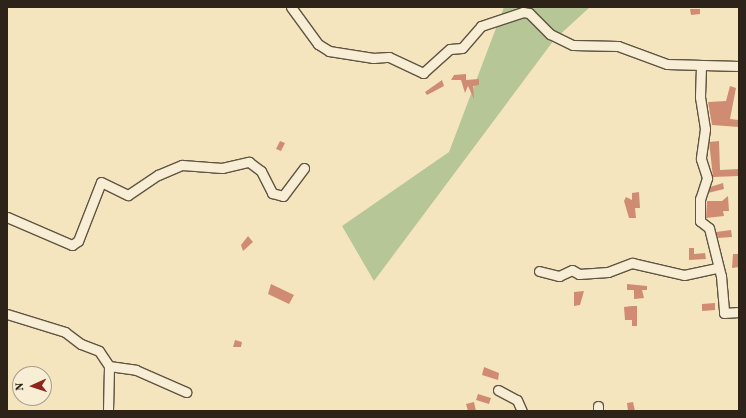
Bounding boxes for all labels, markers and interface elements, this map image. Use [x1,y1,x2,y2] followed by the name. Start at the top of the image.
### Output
[12,366,52,406] north arrow
[13,382,28,391] text: N

